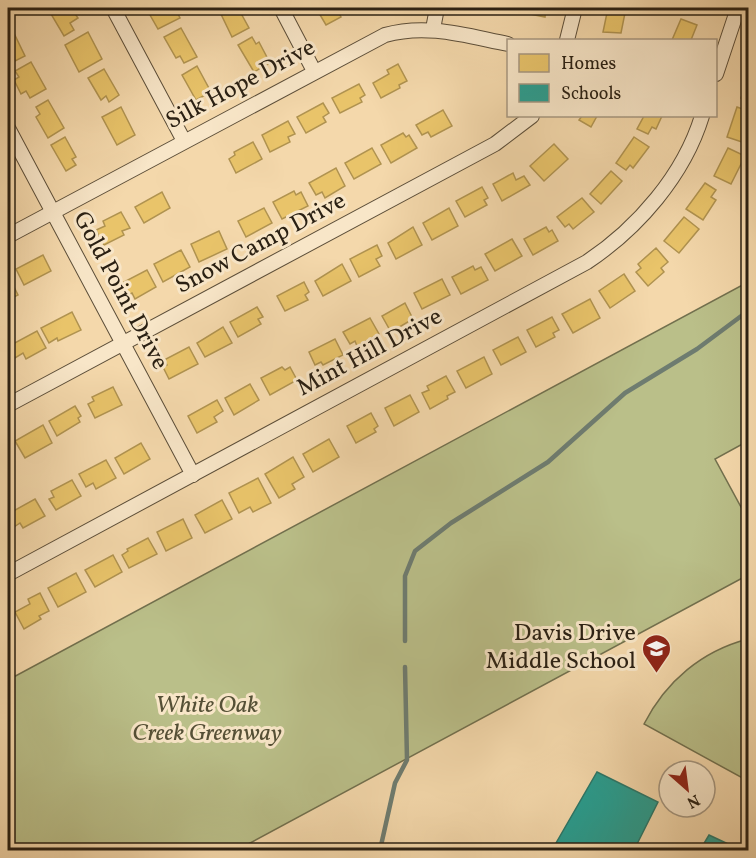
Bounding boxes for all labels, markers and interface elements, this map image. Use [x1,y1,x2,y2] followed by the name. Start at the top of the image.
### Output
[160,31,322,139] street label: Silk Hope Drive
[507,39,717,117] legend
[561,52,616,77] text: Homes
[561,82,621,107] text: Schools
[170,185,352,303] street label: Snow Camp Drive
[64,206,176,376] street label: Gold Point Drive
[291,300,449,406] street label: Mint Hill Drive
[486,617,636,679] place label: Davis Drive Middle School
[641,632,673,674] school or university icon: Davis Drive Middle School
[132,689,282,751] park label: White Oak Creek Greenway
[657,759,717,819] north arrow
[682,788,703,813] text: N

